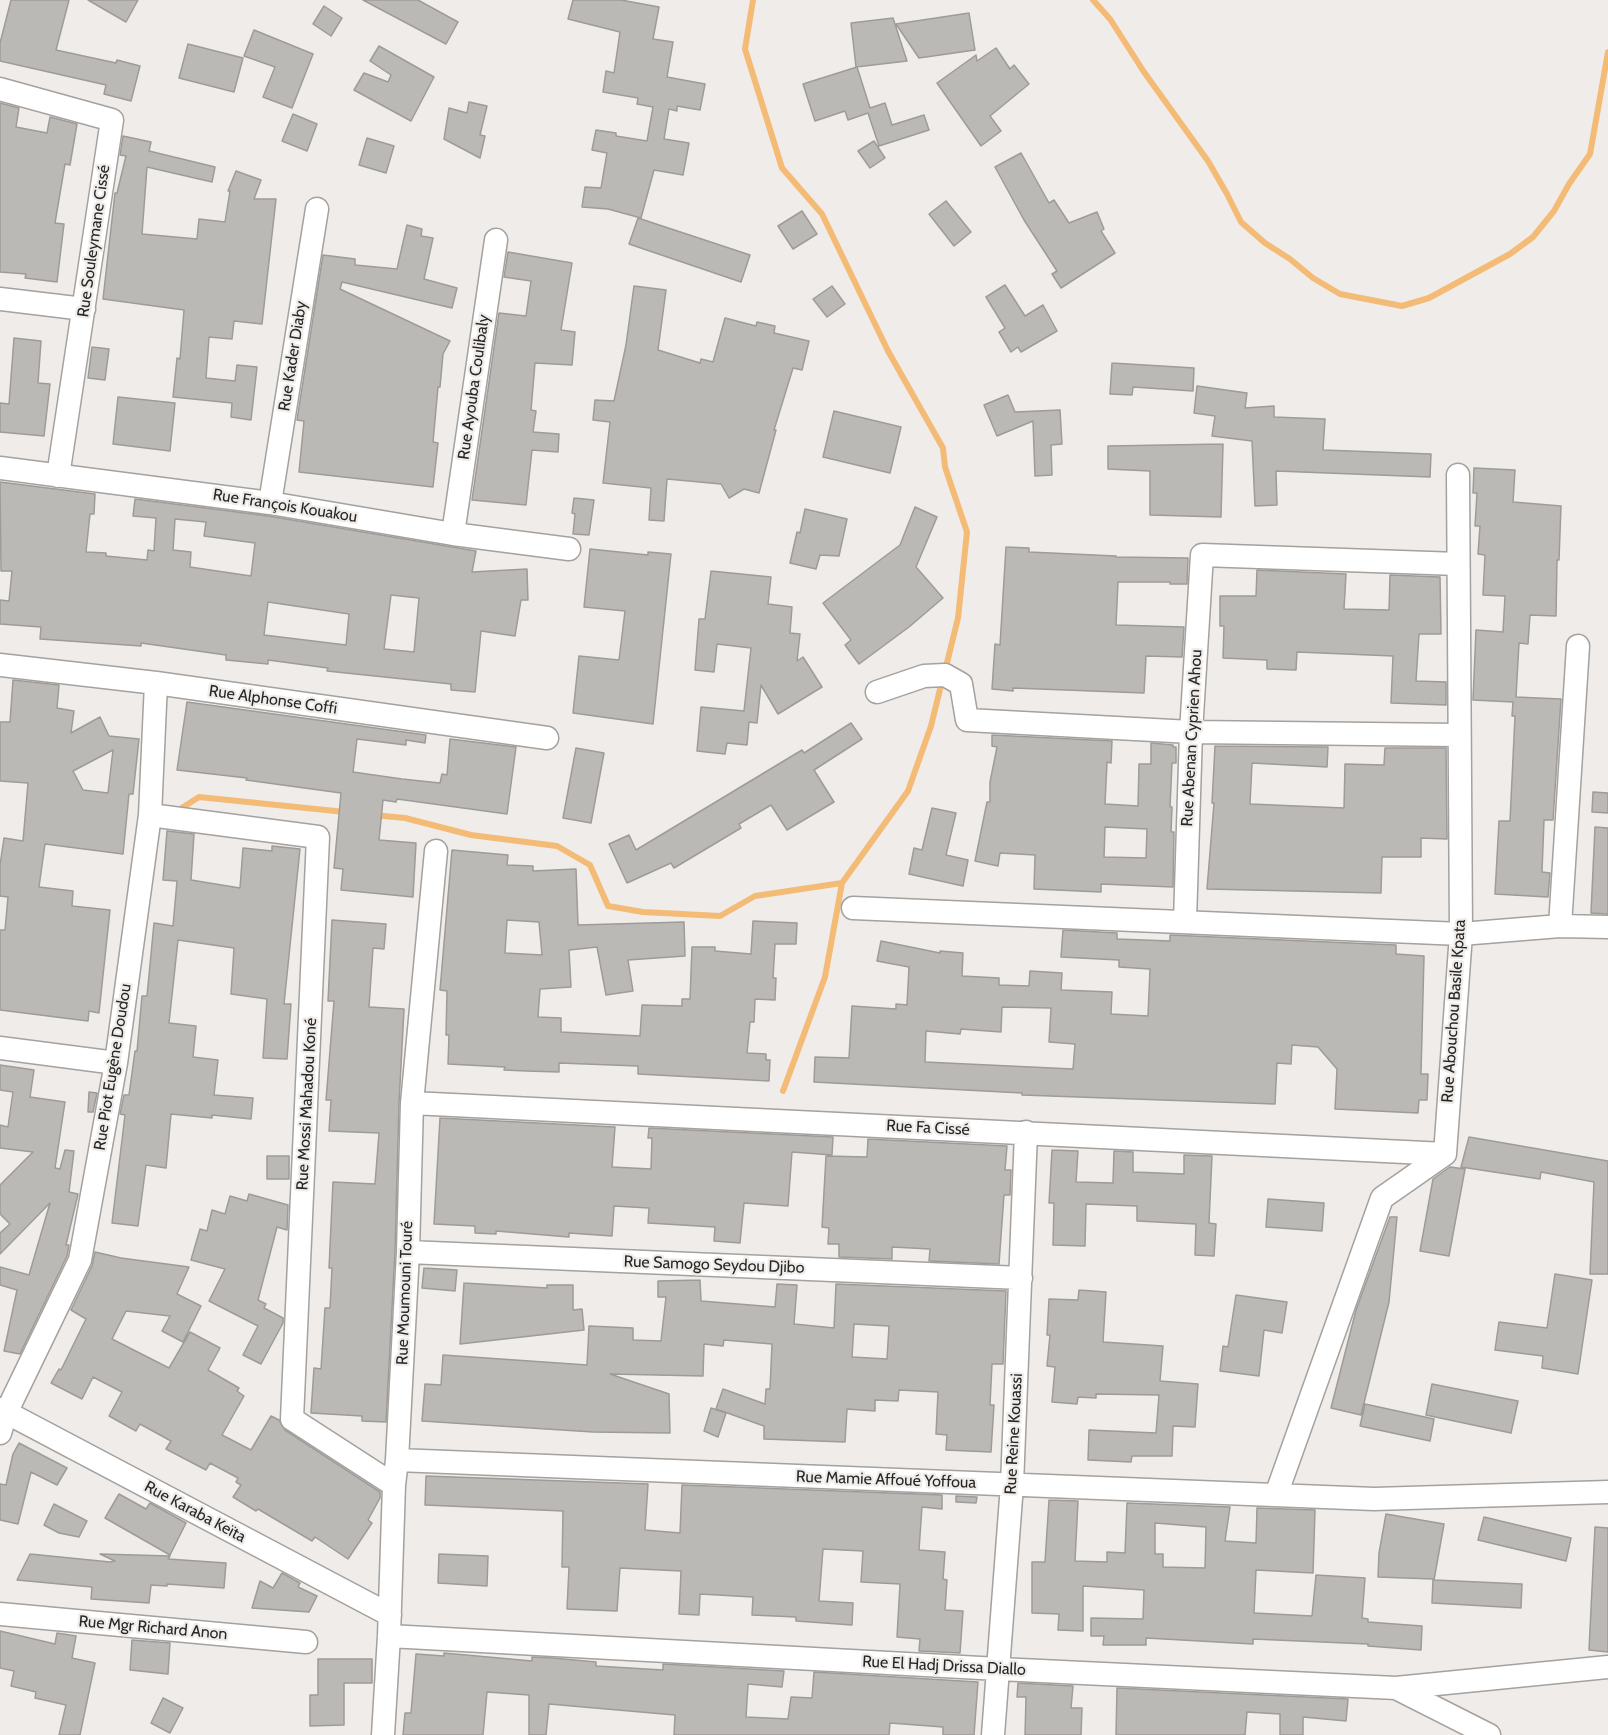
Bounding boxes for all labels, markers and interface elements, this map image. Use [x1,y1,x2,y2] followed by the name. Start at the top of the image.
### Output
[74,164,114,318] street label: Rue Souleymane Cissé
[275,299,311,413] street label: Rue Kader Diaby
[454,313,494,461] street label: Rue Ayouba Coulibaly
[211,485,359,527] street label: Rue François Kouakou
[1178,649,1206,827] street label: Rue Abenan Cyprien Ahou
[208,682,338,718] street label: Rue Alphonse Coffi
[1438,919,1470,1103] street label: Rue Abouchou Basile Kpata
[90,982,136,1152] street label: Rue Piot Eugène Doudou
[293,1017,321,1191] street label: Rue Mossi Mahadou Koné
[886,1116,970,1140] street label: Rue Fa Cissé
[393,1221,417,1365] street label: Rue Moumouni Touré
[623,1252,805,1278] street label: Rue Samogo Seydou Djibo
[1001,1373,1027,1495] street label: Rue Reine Kouassi
[796,1467,976,1493] street label: Rue Mamie Affoué Yoffoua
[141,1477,249,1547] street label: Rue Karaba Keïta
[78,1612,228,1644] street label: Rue Mgr Richard Anon
[862,1652,1026,1680] street label: Rue El Hadj Drissa Diallo

